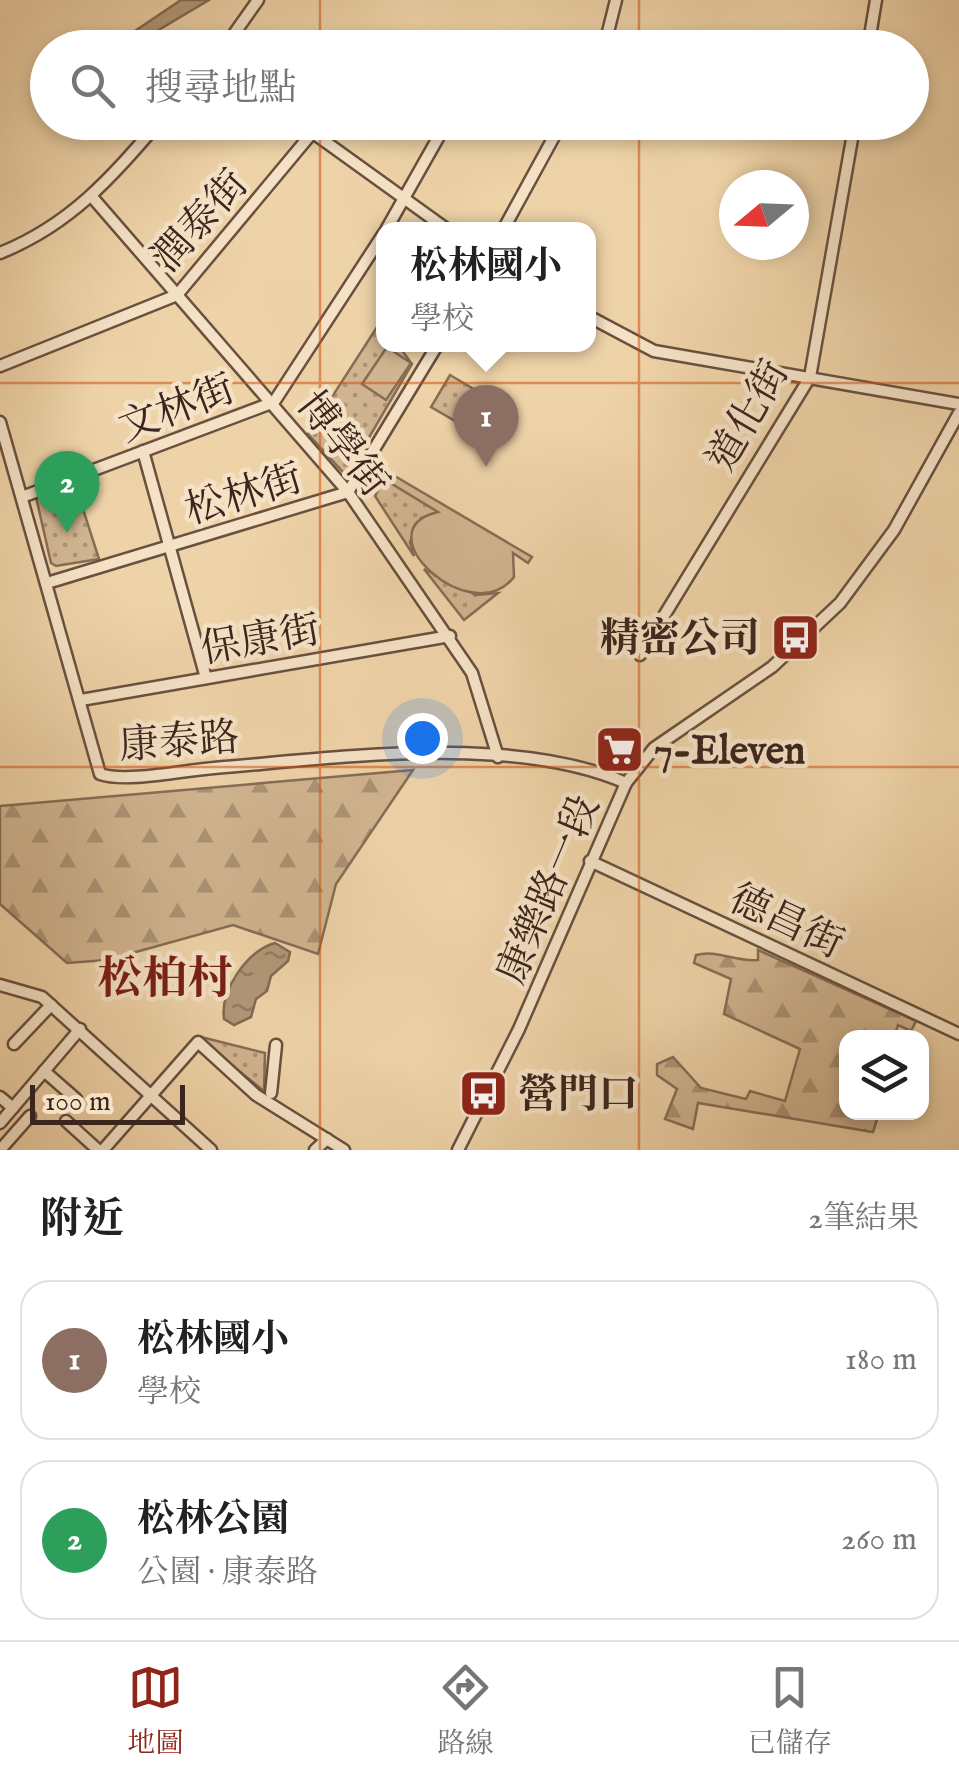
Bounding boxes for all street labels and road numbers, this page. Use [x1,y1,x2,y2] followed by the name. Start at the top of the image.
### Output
[143,161,261,284] street label: 潤泰街
[698,352,802,481] street label: 道化街
[112,365,242,456] street label: 文林街
[284,382,398,508] street label: 博學街
[179,454,309,538] street label: 松林街
[197,606,324,677] street label: 保康街
[118,714,241,773] street label: 康泰路
[488,788,613,992] street label: 康樂路一段
[720,875,851,972] street label: 德昌街

